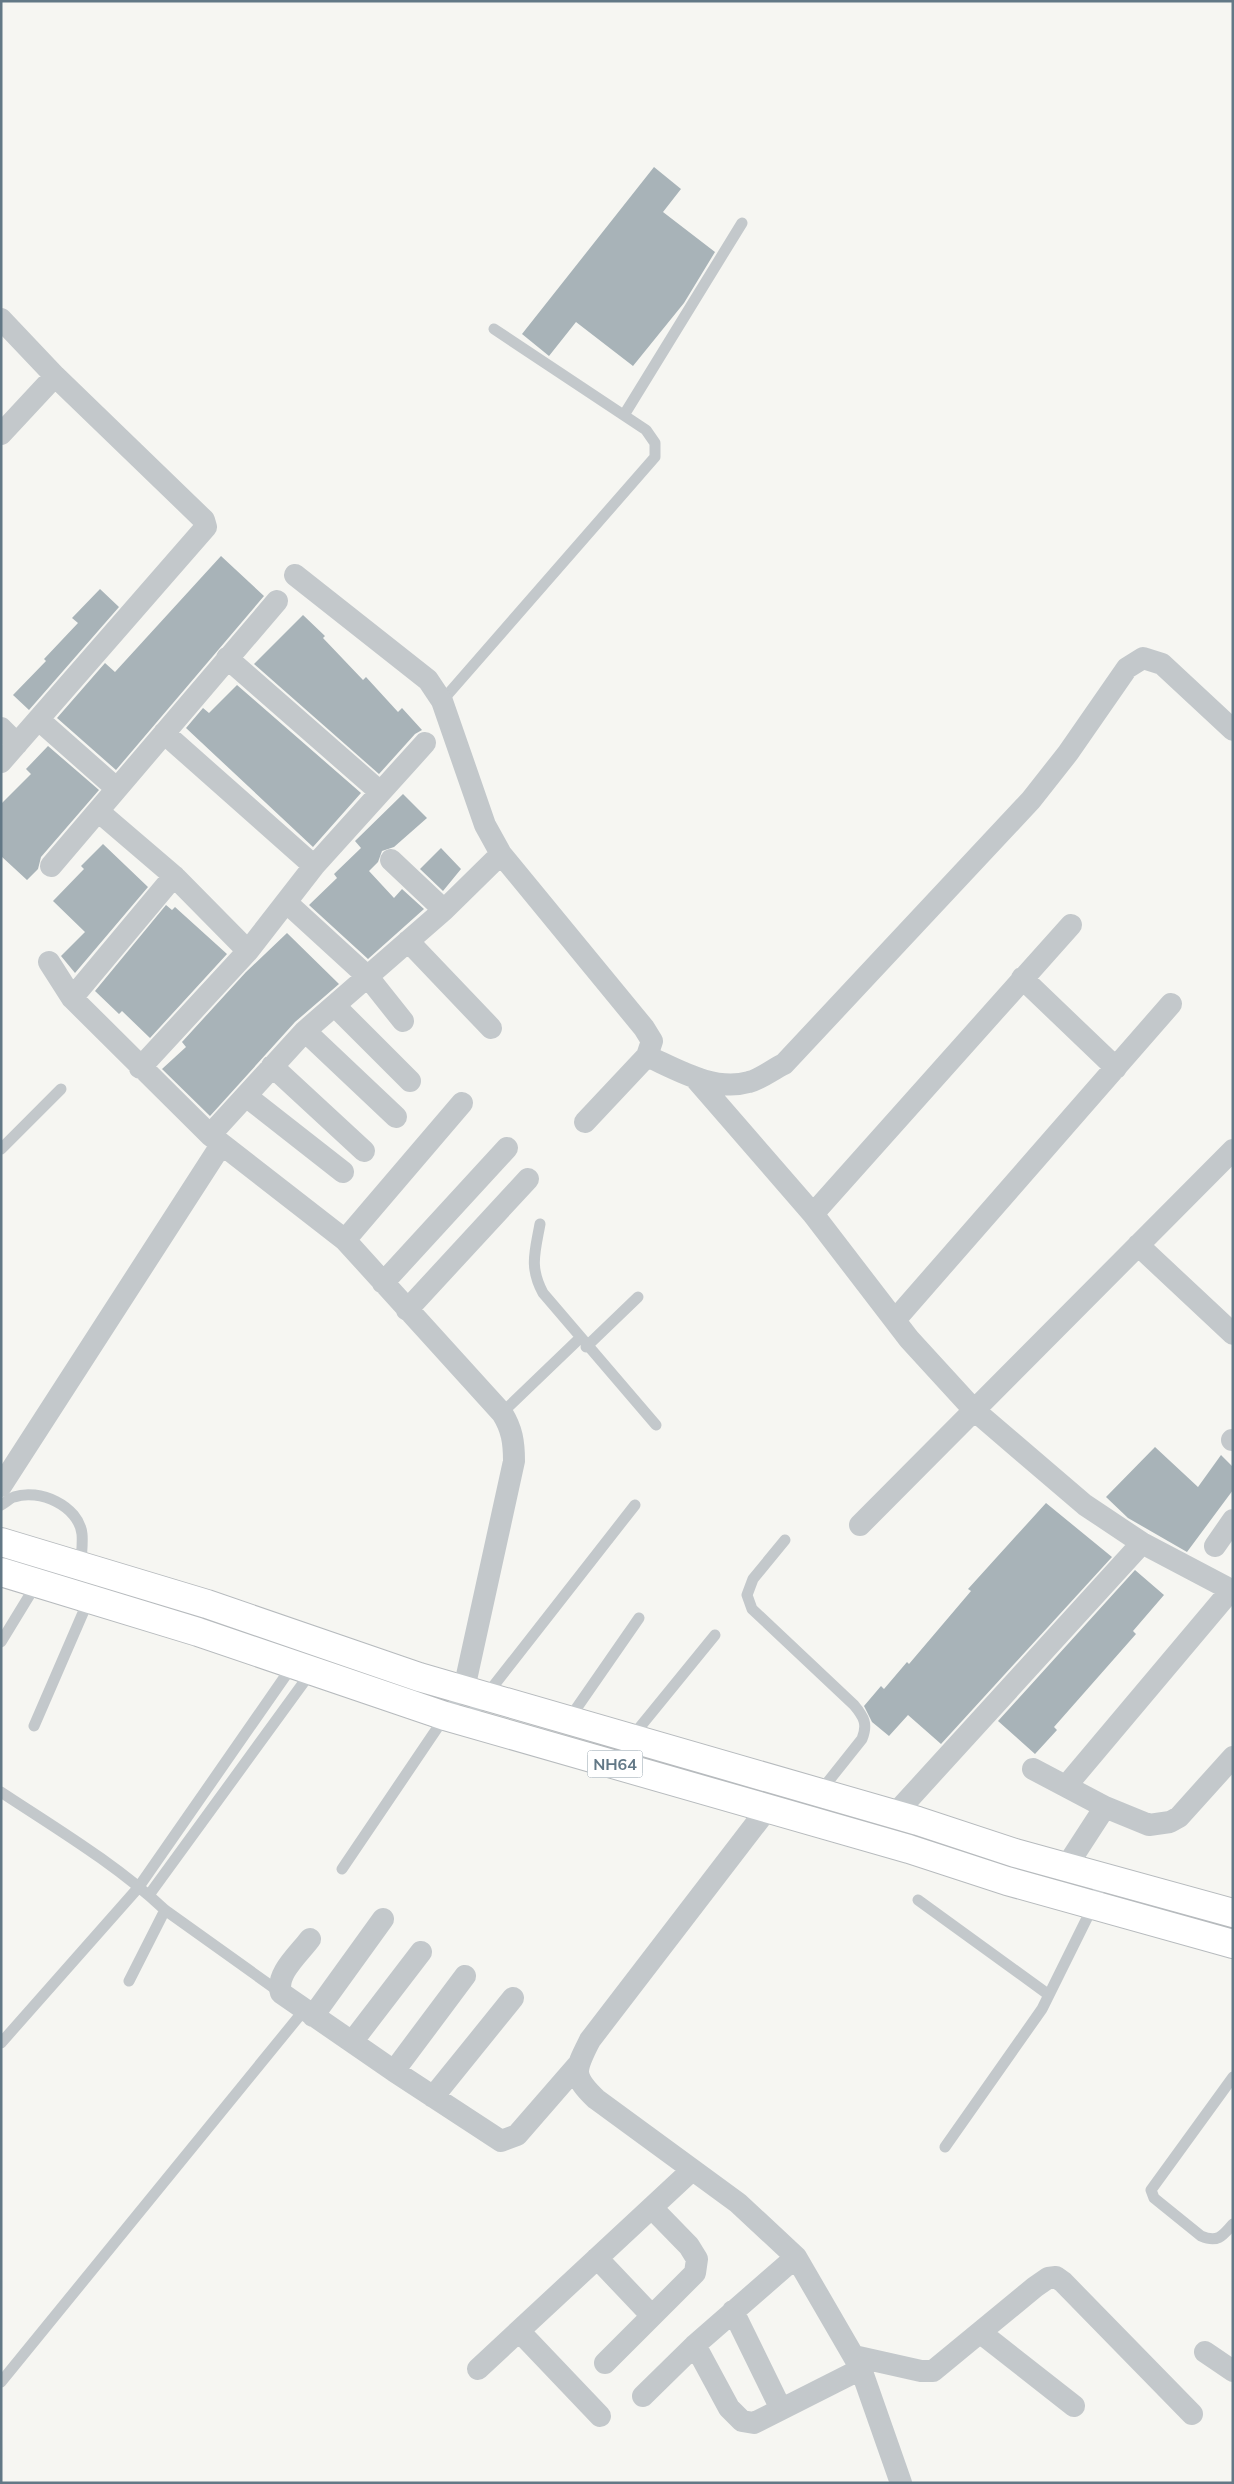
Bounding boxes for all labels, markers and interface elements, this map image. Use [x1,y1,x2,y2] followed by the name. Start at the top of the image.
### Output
[588,1750,642,1778] road number: NH64

